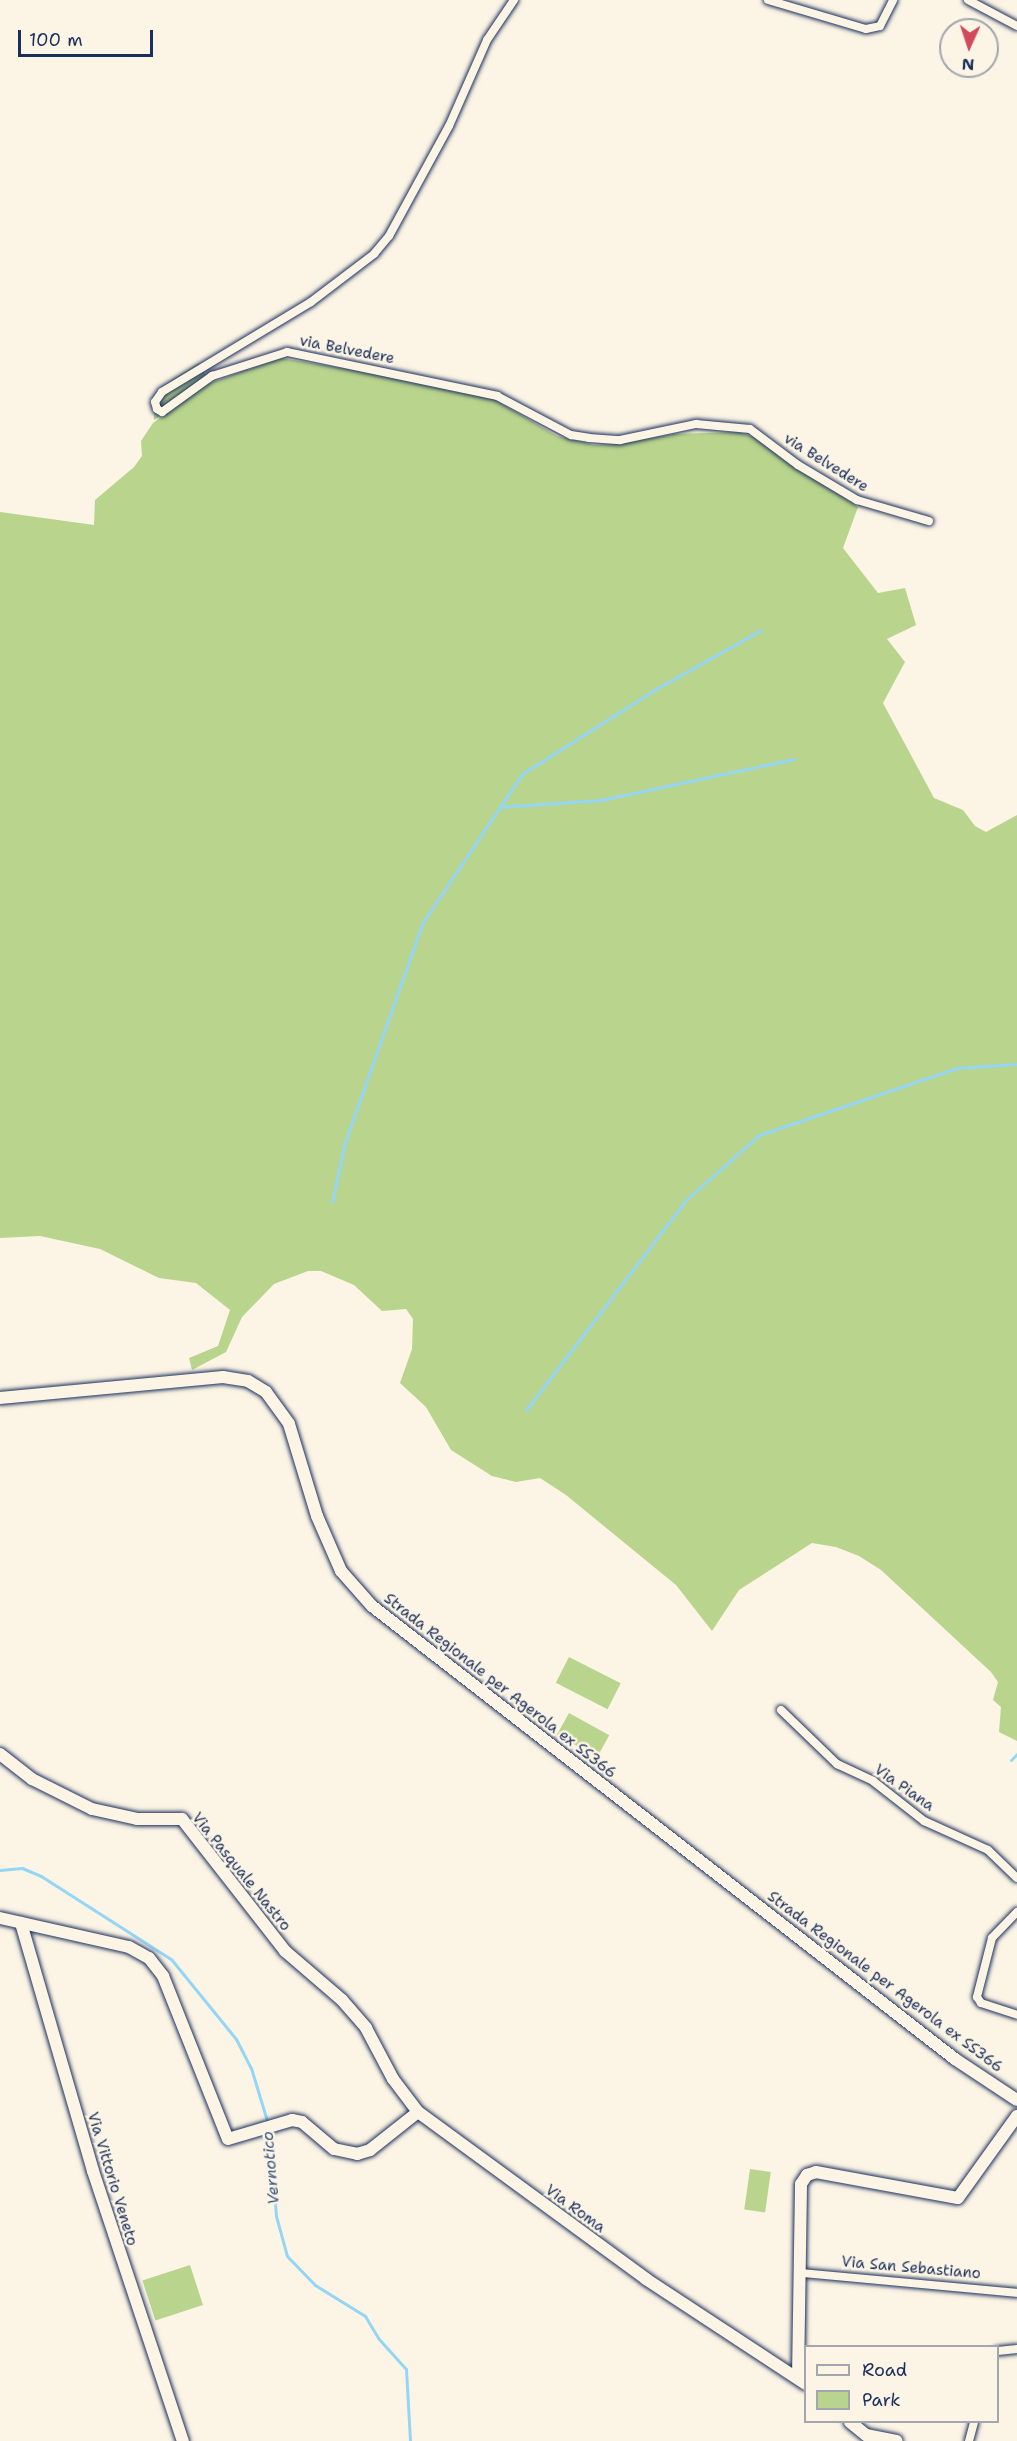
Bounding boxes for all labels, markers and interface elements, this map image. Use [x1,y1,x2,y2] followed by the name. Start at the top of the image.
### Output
[21,18,156,56] scale bar
[939,18,999,78] north arrow
[29,28,83,52] text: 100 m
[961,54,975,75] text: N
[298,332,396,368] street label: via Belvedere
[780,430,872,496] street label: via Belvedere
[380,1590,620,1782] street label: Strada Regionale per Agerola ex SS366
[871,1761,937,1815] street label: Via Piana
[188,1809,294,1935] street label: Via Pasquale Nastro
[764,1888,1006,2076] street label: Strada Regionale per Agerola ex SS366
[83,2110,141,2248] street label: Via Vittorio Veneto
[258,2130,284,2206] water label: Vernotico
[541,2181,609,2237] street label: Via Roma
[841,2253,981,2283] street label: Via San Sebastiano
[804,2345,999,2423] legend
[862,2358,907,2382] text: Road
[862,2388,901,2412] text: Park

